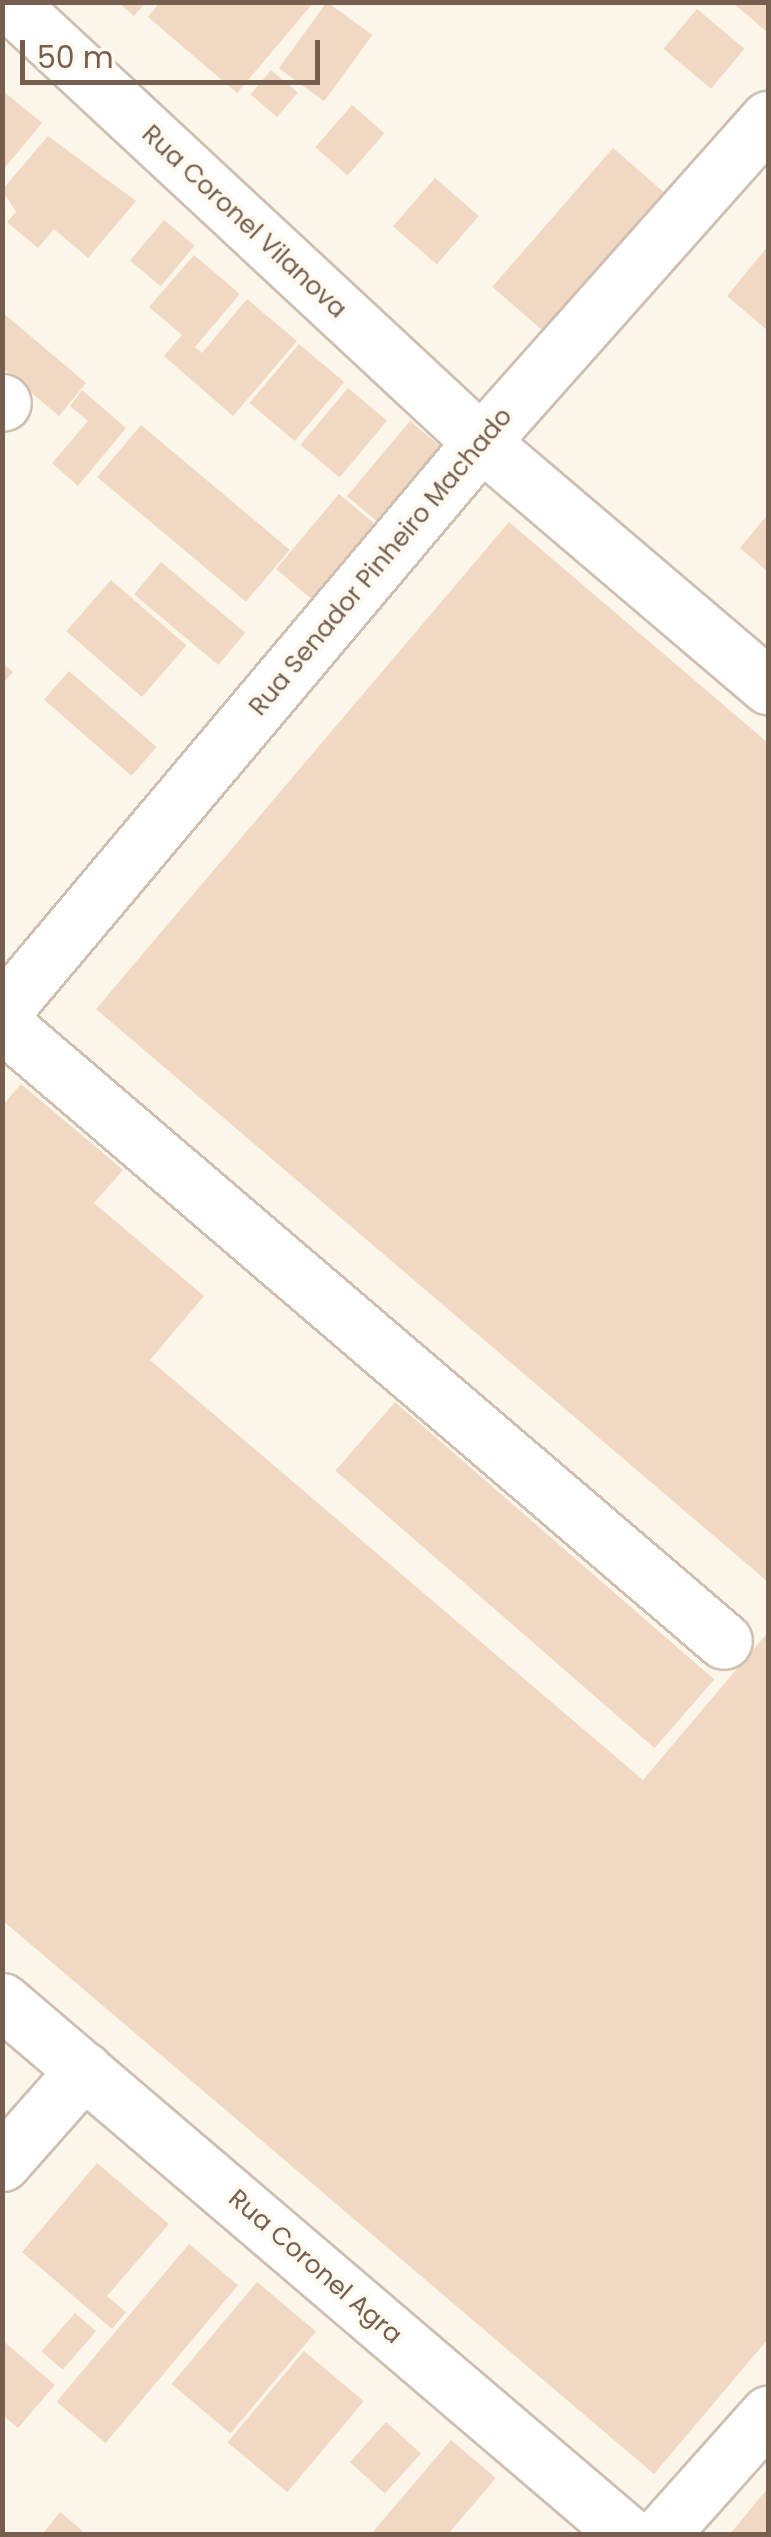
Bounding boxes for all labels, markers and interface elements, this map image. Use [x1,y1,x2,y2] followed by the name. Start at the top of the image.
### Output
[25,20,325,82] scale bar
[37,36,114,79] text: 50 m
[135,119,353,325] street label: Rua Coronel Vilanova
[243,402,519,722] street label: Rua Senador Pinheiro Machado
[222,2184,408,2350] street label: Rua Coronel Agra

